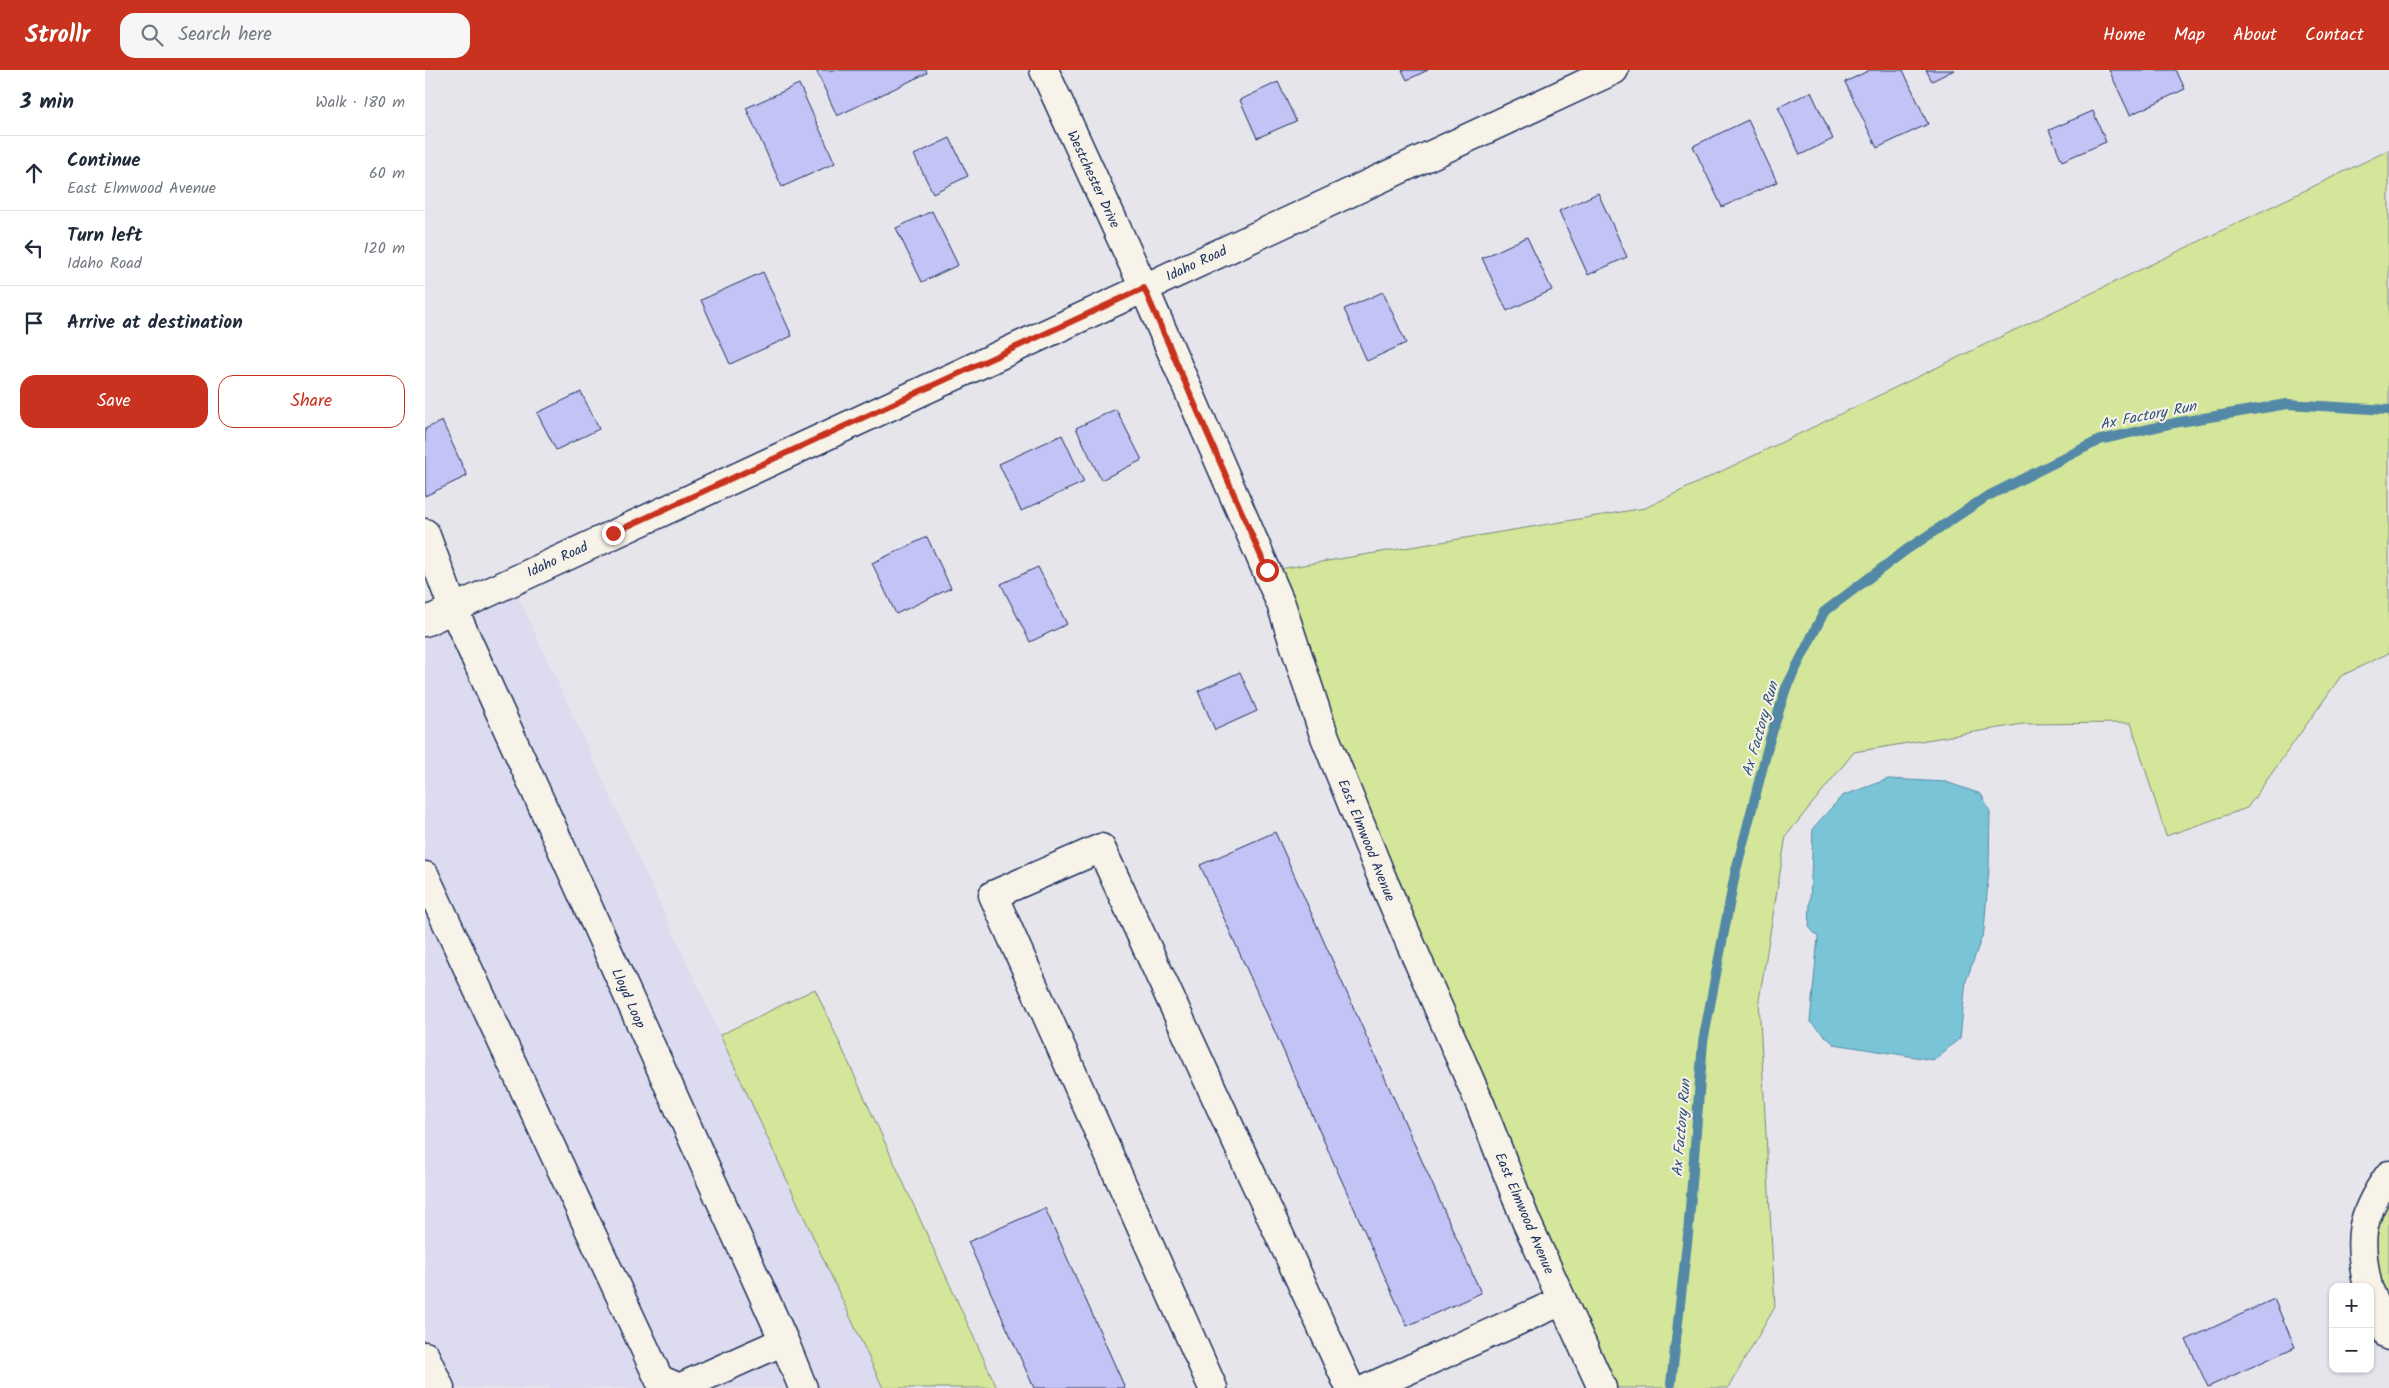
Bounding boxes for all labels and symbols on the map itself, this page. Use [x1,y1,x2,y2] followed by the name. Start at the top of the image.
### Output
[1061,127,1126,233] street label: Westchester Drive
[1162,240,1232,288] street label: Idaho Road
[2098,395,2199,437] water label: Ax Factory Run
[602,522,625,545] route end
[523,536,593,584] street label: Idaho Road
[1256,559,1279,582] route start
[1736,678,1786,780] water label: Ax Factory Run
[1331,776,1401,906] street label: East Elmwood Avenue
[605,965,651,1032] street label: Lloyd Loop
[1666,1077,1698,1178] water label: Ax Factory Run
[1488,1149,1560,1278] street label: East Elmwood Avenue

